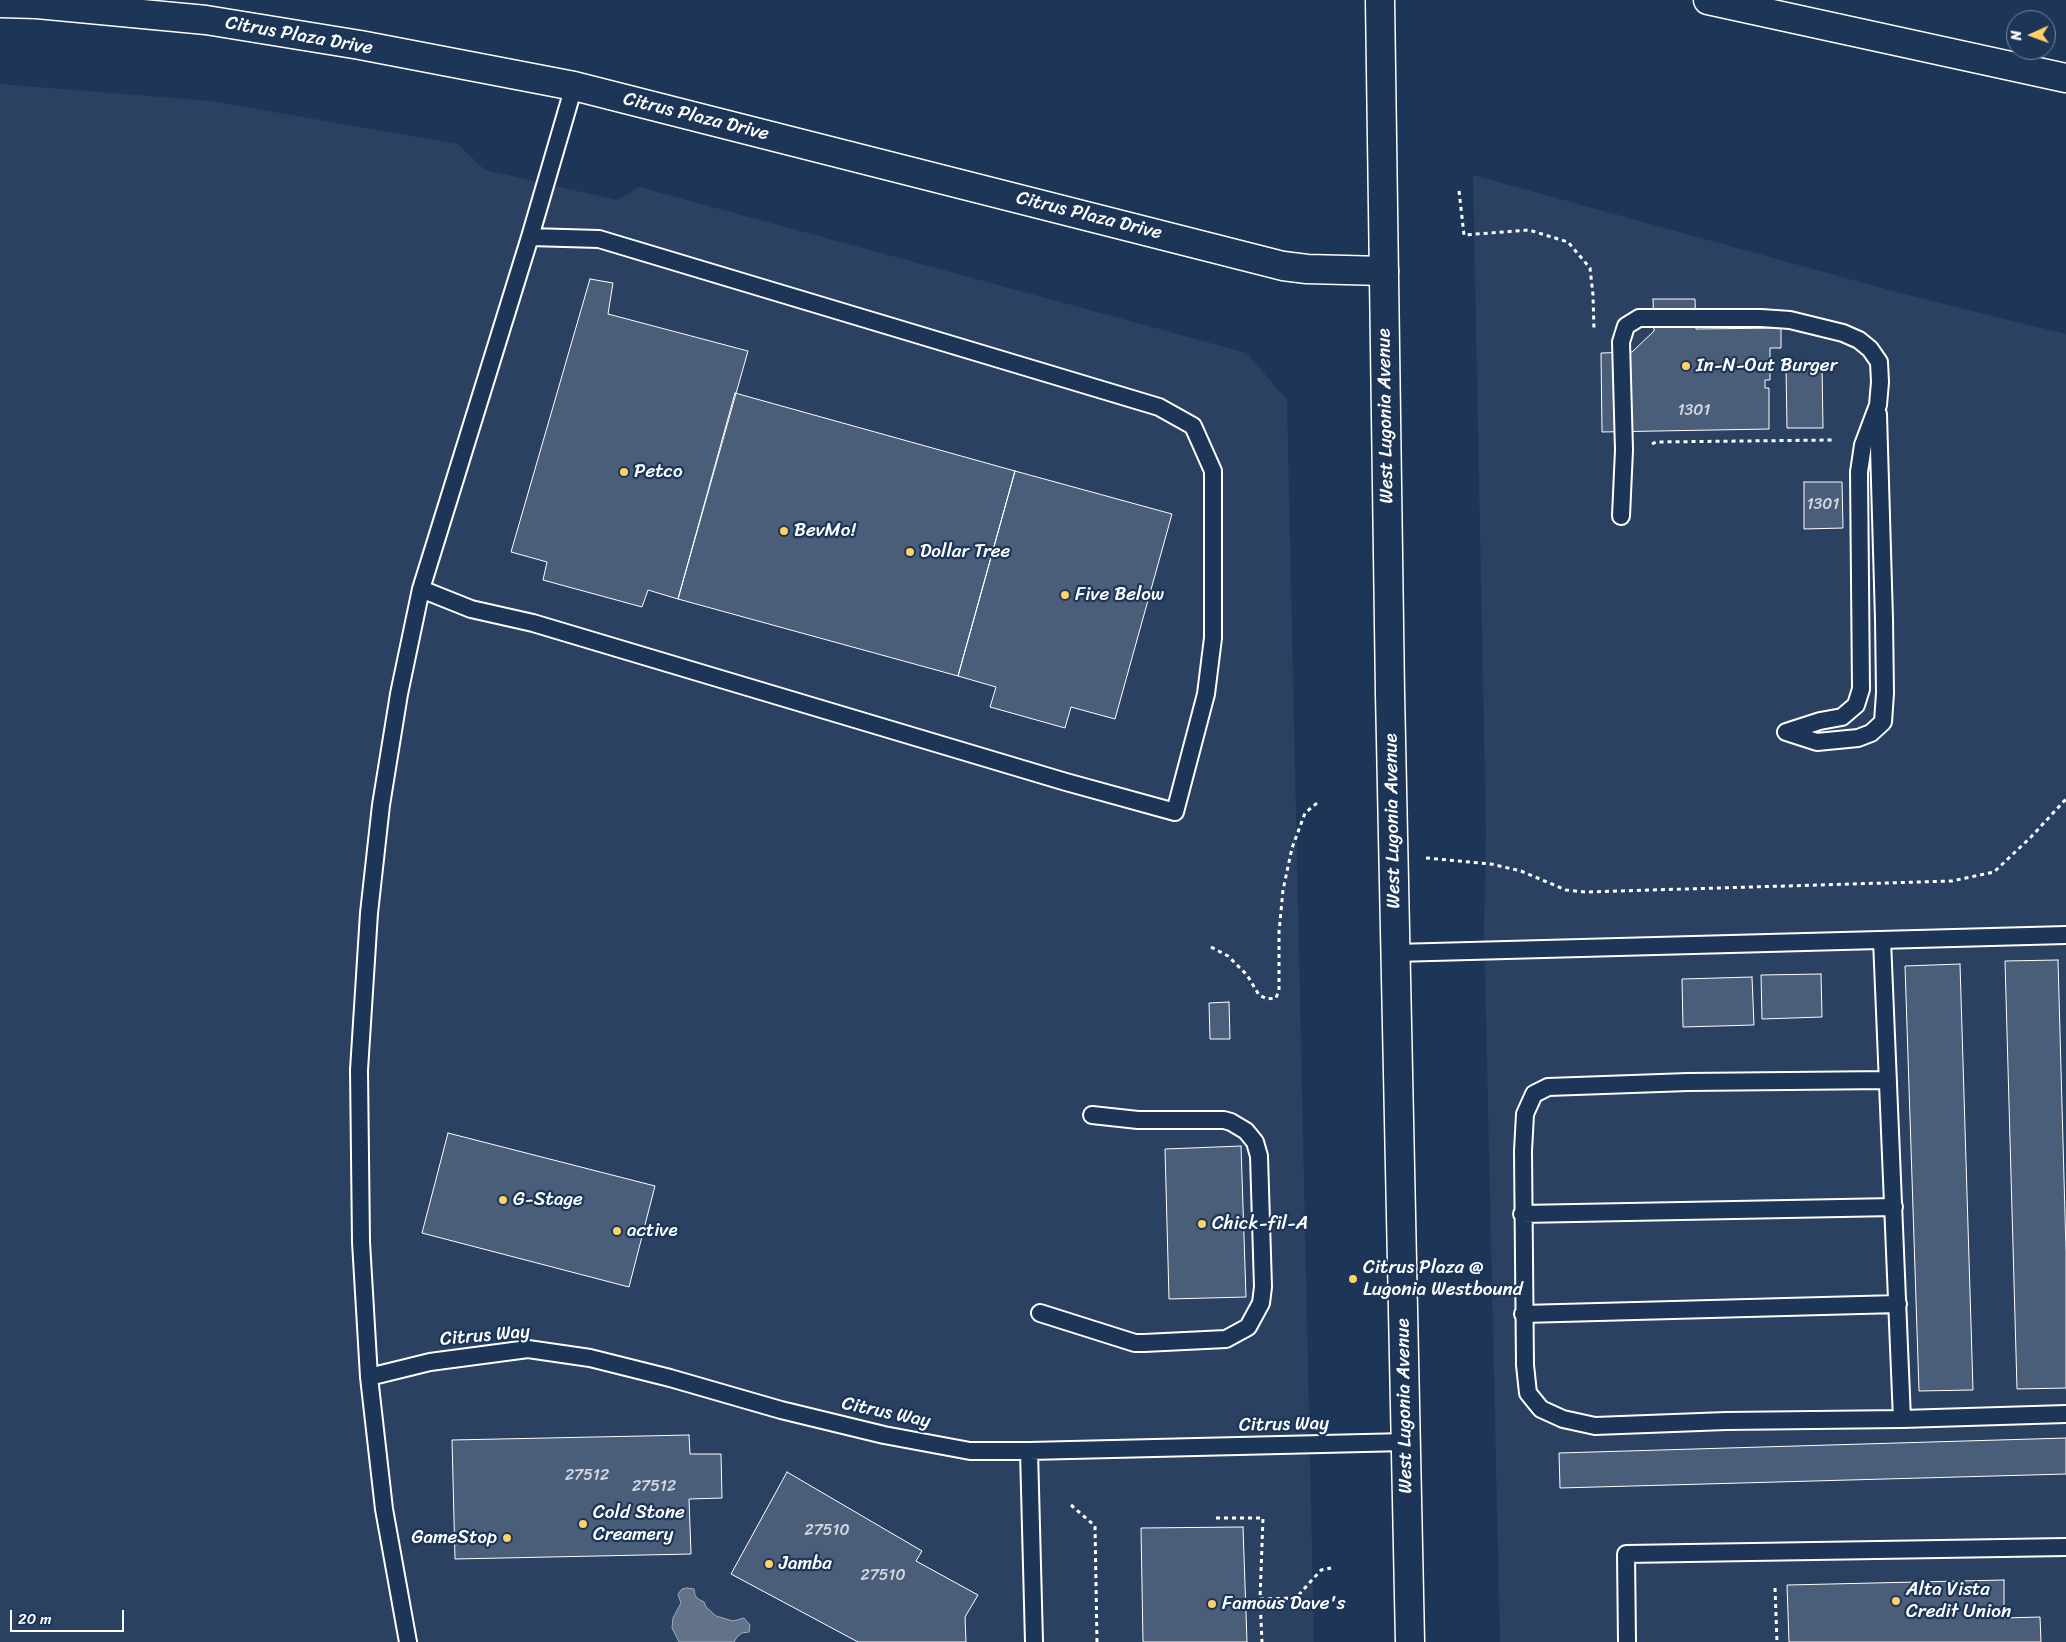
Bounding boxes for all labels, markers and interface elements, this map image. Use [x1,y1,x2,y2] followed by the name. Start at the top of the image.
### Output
[2006,10,2056,60] north arrow
[224,12,374,60] street label: Citrus Plaza Drive
[2004,30,2029,41] text: N
[621,88,771,146] street label: Citrus Plaza Drive
[1014,187,1164,245] street label: Citrus Plaza Drive
[1373,328,1399,504] street label: West Lugonia Avenue
[1696,355,1837,377] place label: In-N-Out Burger
[1680,360,1692,372] marker: In-N-Out Burger
[1678,401,1710,421] house number: 1301
[634,461,683,483] place label: Petco
[618,466,630,478] marker: Petco
[1807,495,1839,515] house number: 1301
[794,520,856,542] place label: BevMo!
[778,525,790,537] marker: BevMo!
[920,541,1010,563] place label: Dollar Tree
[904,546,916,558] marker: Dollar Tree
[1075,584,1164,606] place label: Five Below
[1059,589,1071,601] marker: Five Below
[1380,733,1406,909] street label: West Lugonia Avenue
[513,1189,583,1211] place label: G-Stage
[497,1194,509,1206] marker: G-Stage
[1212,1213,1308,1235] place label: Chick-fil-A
[1196,1218,1208,1230] marker: Chick-fil-A
[627,1220,678,1242] place label: active
[611,1225,623,1237] marker: active
[1363,1257,1523,1301] place label: Citrus Plaza @ Lugonia Westbound
[1347,1273,1359,1285] marker: Citrus Plaza @ Lugonia Westbound
[1392,1318,1418,1494] street label: West Lugonia Avenue
[439,1321,531,1351] street label: Citrus Way
[840,1392,932,1434] street label: Citrus Way
[1239,1413,1329,1437] street label: Citrus Way
[565,1466,609,1486] house number: 27512
[632,1477,676,1497] house number: 27512
[593,1502,685,1546] place label: Cold Stone Creamery
[577,1518,589,1530] marker: Cold Stone Creamery
[804,1521,850,1541] house number: 27510
[412,1527,497,1549] place label: GameStop
[501,1532,513,1544] marker: GameStop
[779,1553,832,1575] place label: Jamba
[763,1558,775,1570] marker: Jamba
[860,1566,906,1586] house number: 27510
[1906,1579,2011,1623] place label: Alta Vista Credit Union
[1222,1593,1345,1615] place label: Famous Dave's
[1890,1595,1902,1607] marker: Alta Vista Credit Union
[1206,1598,1218,1610] marker: Famous Dave's
[12,1600,126,1632] scale bar
[18,1606,52,1632] text: 20 m

